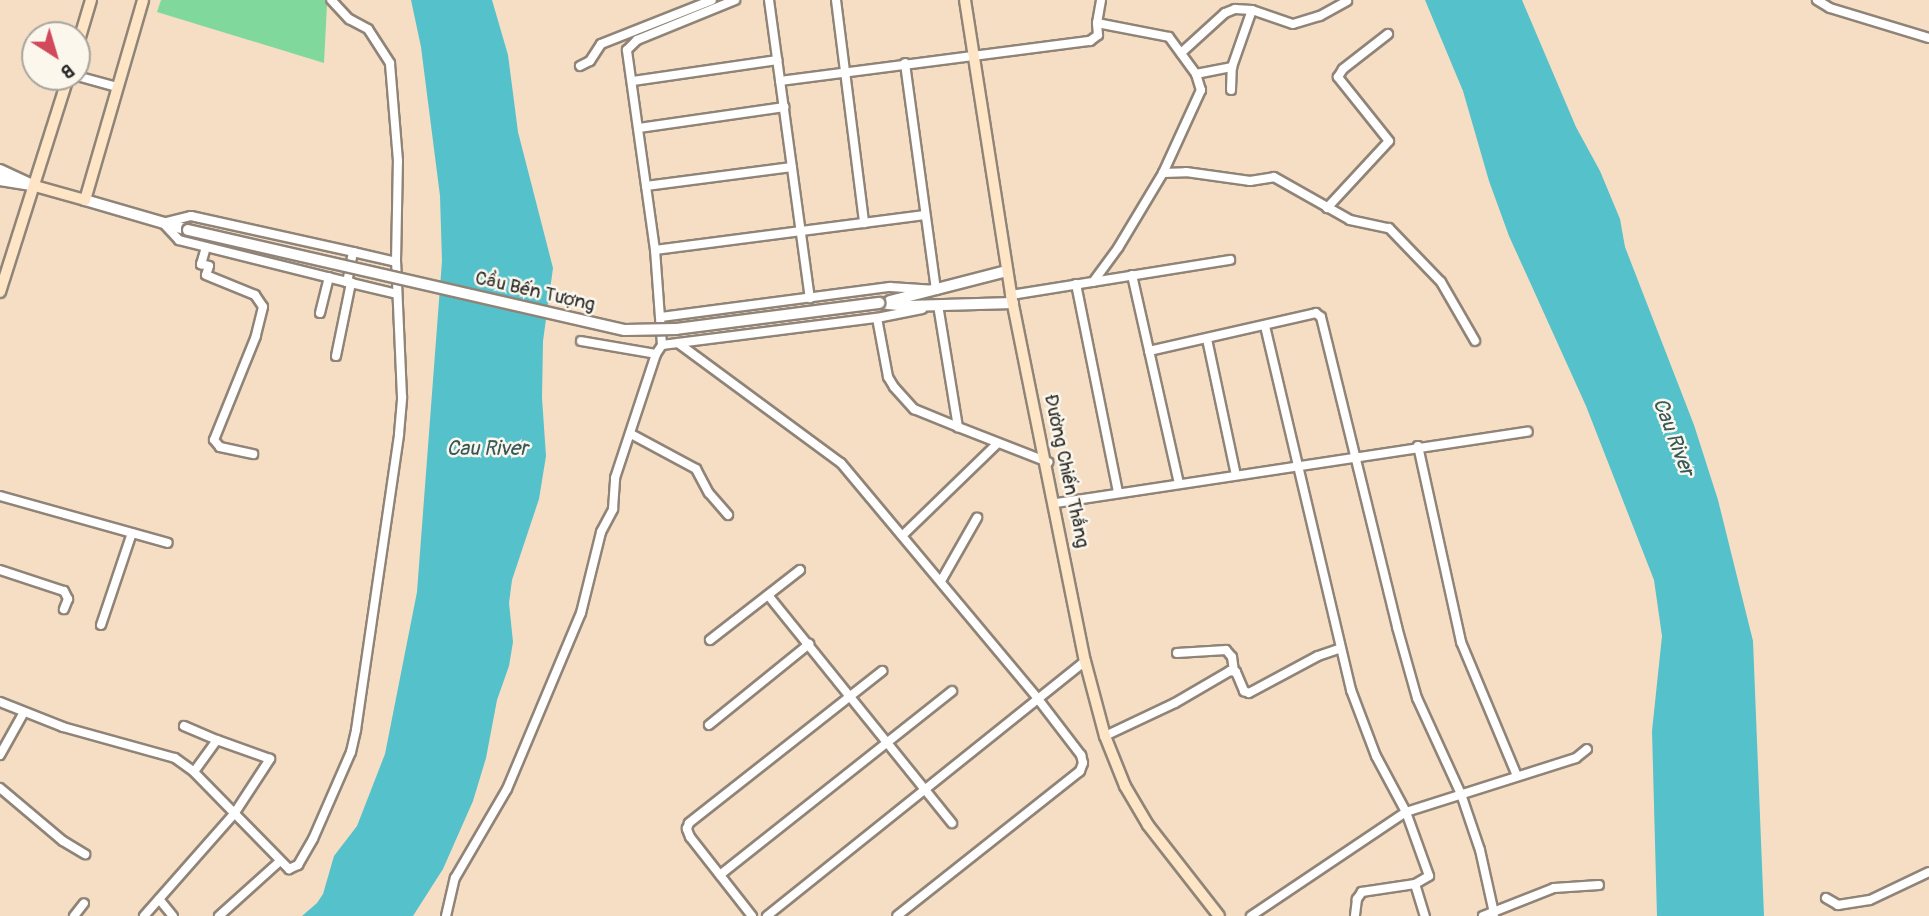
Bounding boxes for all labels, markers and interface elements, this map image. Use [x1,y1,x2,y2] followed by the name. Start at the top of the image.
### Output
[21,21,91,91] north arrow
[56,58,79,84] text: B
[473,267,597,317] street label: Cầu Bến Tượng
[1039,392,1093,550] street label: Đường Chiến Thắng
[1647,395,1699,479] water label: Cau River
[446,436,528,462] water label: Cau River

